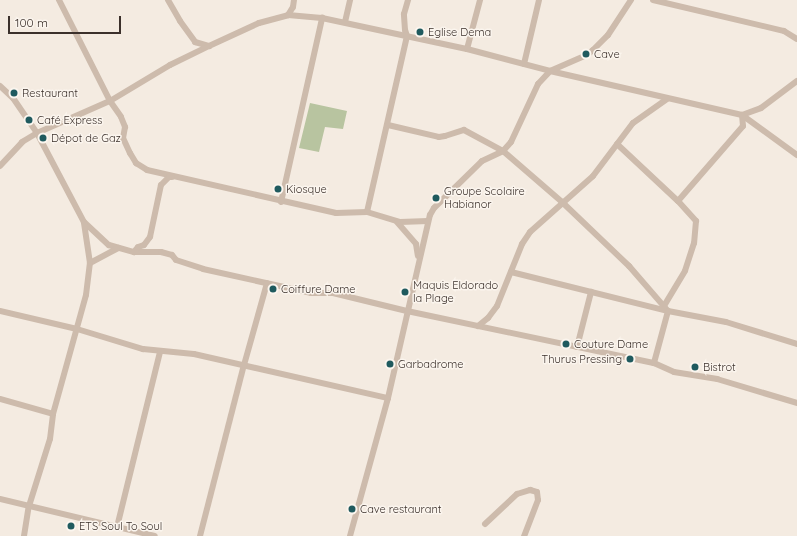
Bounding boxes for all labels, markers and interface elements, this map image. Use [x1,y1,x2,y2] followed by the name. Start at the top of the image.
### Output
[10,8,123,34] scale bar
[15,15,48,30] text: 100 m
[428,25,491,39] place label: Eglise Dema
[415,27,425,37] marker: Eglise Dema
[594,47,620,61] place label: Cave
[581,49,591,59] marker: Cave
[22,86,78,100] place label: Restaurant
[9,88,19,98] marker: Restaurant
[37,113,102,127] place label: Café Express
[24,115,34,125] marker: Café Express
[51,131,121,145] place label: Dépot de Gaz
[38,133,48,143] marker: Dépot de Gaz
[286,182,327,196] place label: Kiosque
[273,184,283,194] marker: Kiosque
[444,185,525,211] place label: Groupe Scolaire Habianor
[431,193,441,203] marker: Groupe Scolaire Habianor
[413,279,498,305] place label: Maquis Eldorado la Plage
[281,282,355,296] place label: Coiffure Dame
[268,284,278,294] marker: Coiffure Dame
[400,287,410,297] marker: Maquis Eldorado la Plage
[574,337,648,351] place label: Couture Dame
[561,339,571,349] marker: Couture Dame
[542,352,622,366] place label: Thurus Pressing
[625,354,635,364] marker: Thurus Pressing
[398,357,464,371] place label: Garbadrome
[385,359,395,369] marker: Garbadrome
[703,360,736,374] place label: Bistrot
[690,362,700,372] marker: Bistrot
[360,502,441,516] place label: Cave restaurant
[347,504,357,514] marker: Cave restaurant
[79,519,162,533] place label: ETS Soul To Soul
[66,521,76,531] marker: ETS Soul To Soul

